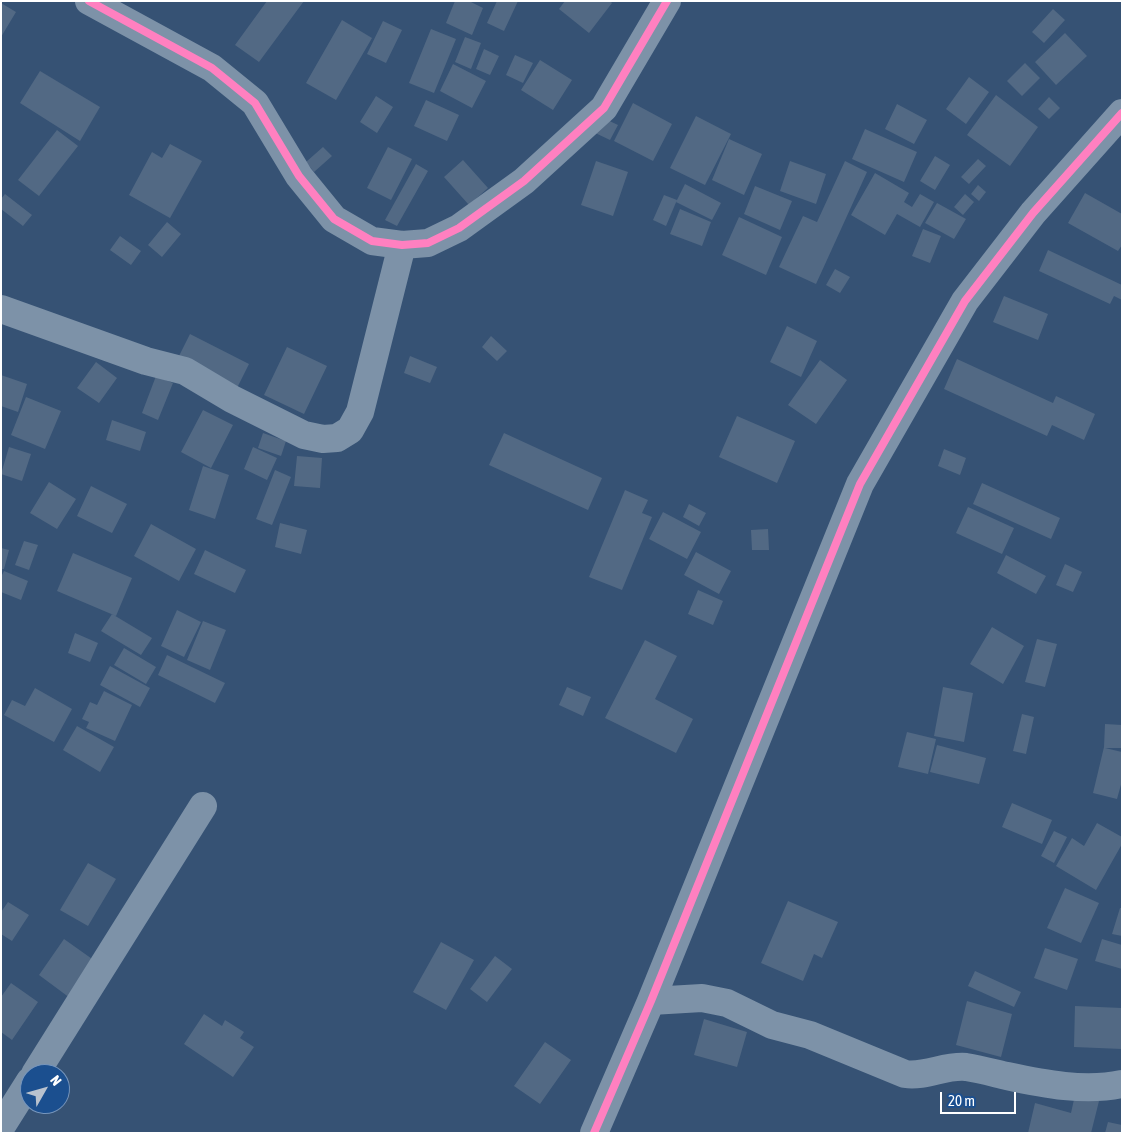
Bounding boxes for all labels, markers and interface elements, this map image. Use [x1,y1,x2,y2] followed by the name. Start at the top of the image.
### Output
[20,1064,70,1114] north arrow
[47,1072,65,1089] text: N
[943,1082,1019,1114] scale bar
[948,1092,975,1109] text: 20 m

